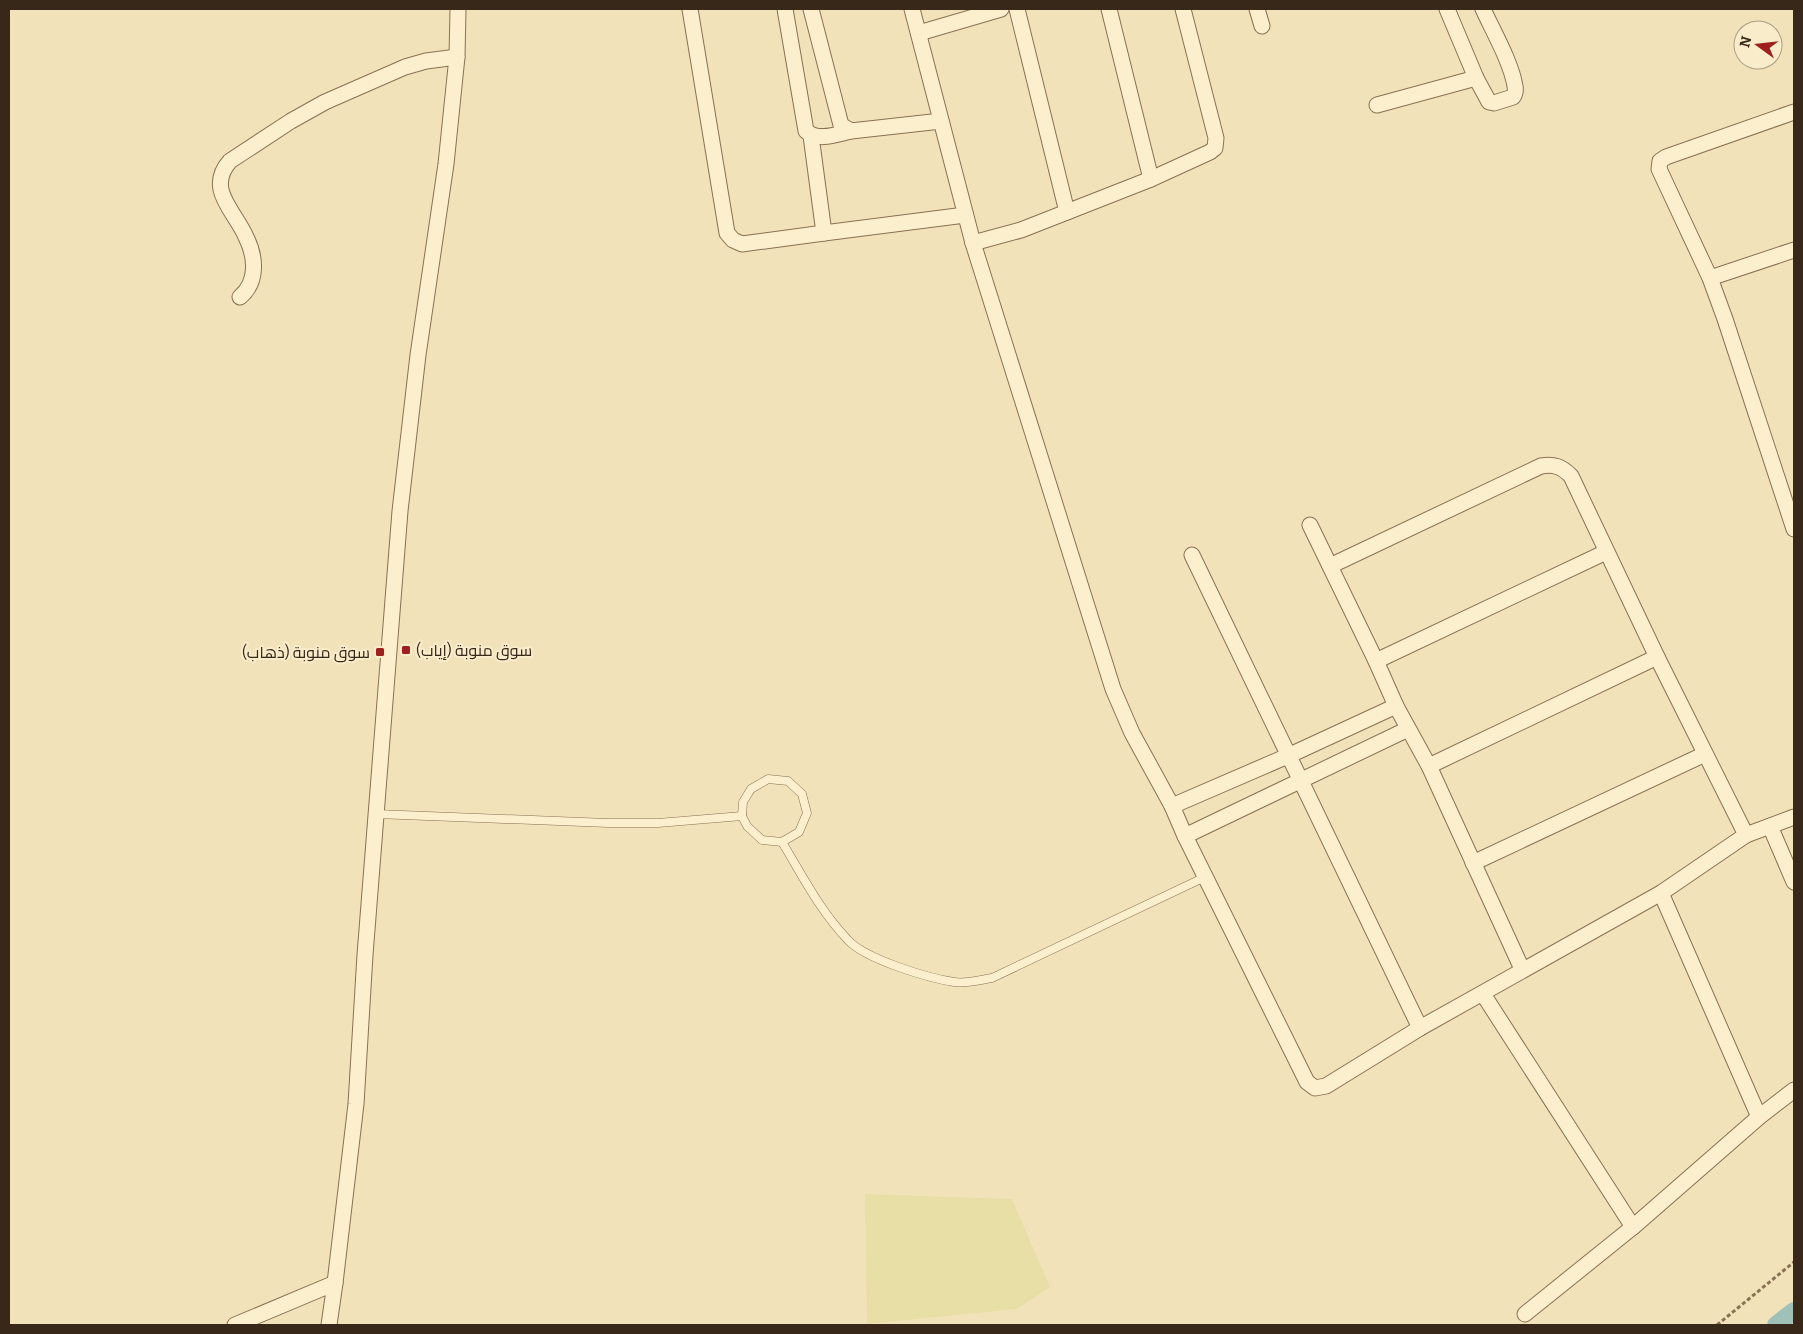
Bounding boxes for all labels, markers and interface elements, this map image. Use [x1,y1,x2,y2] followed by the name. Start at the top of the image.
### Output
[1733,20,1783,70] north arrow
[1736,34,1756,49] text: N
[416,641,532,661] place label: سوق منوبة (إياب)
[242,643,370,663] place label: سوق منوبة (ذهاب)
[400,644,412,656] marker: سوق منوبة (إياب)
[374,646,386,658] marker: سوق منوبة (ذهاب)

